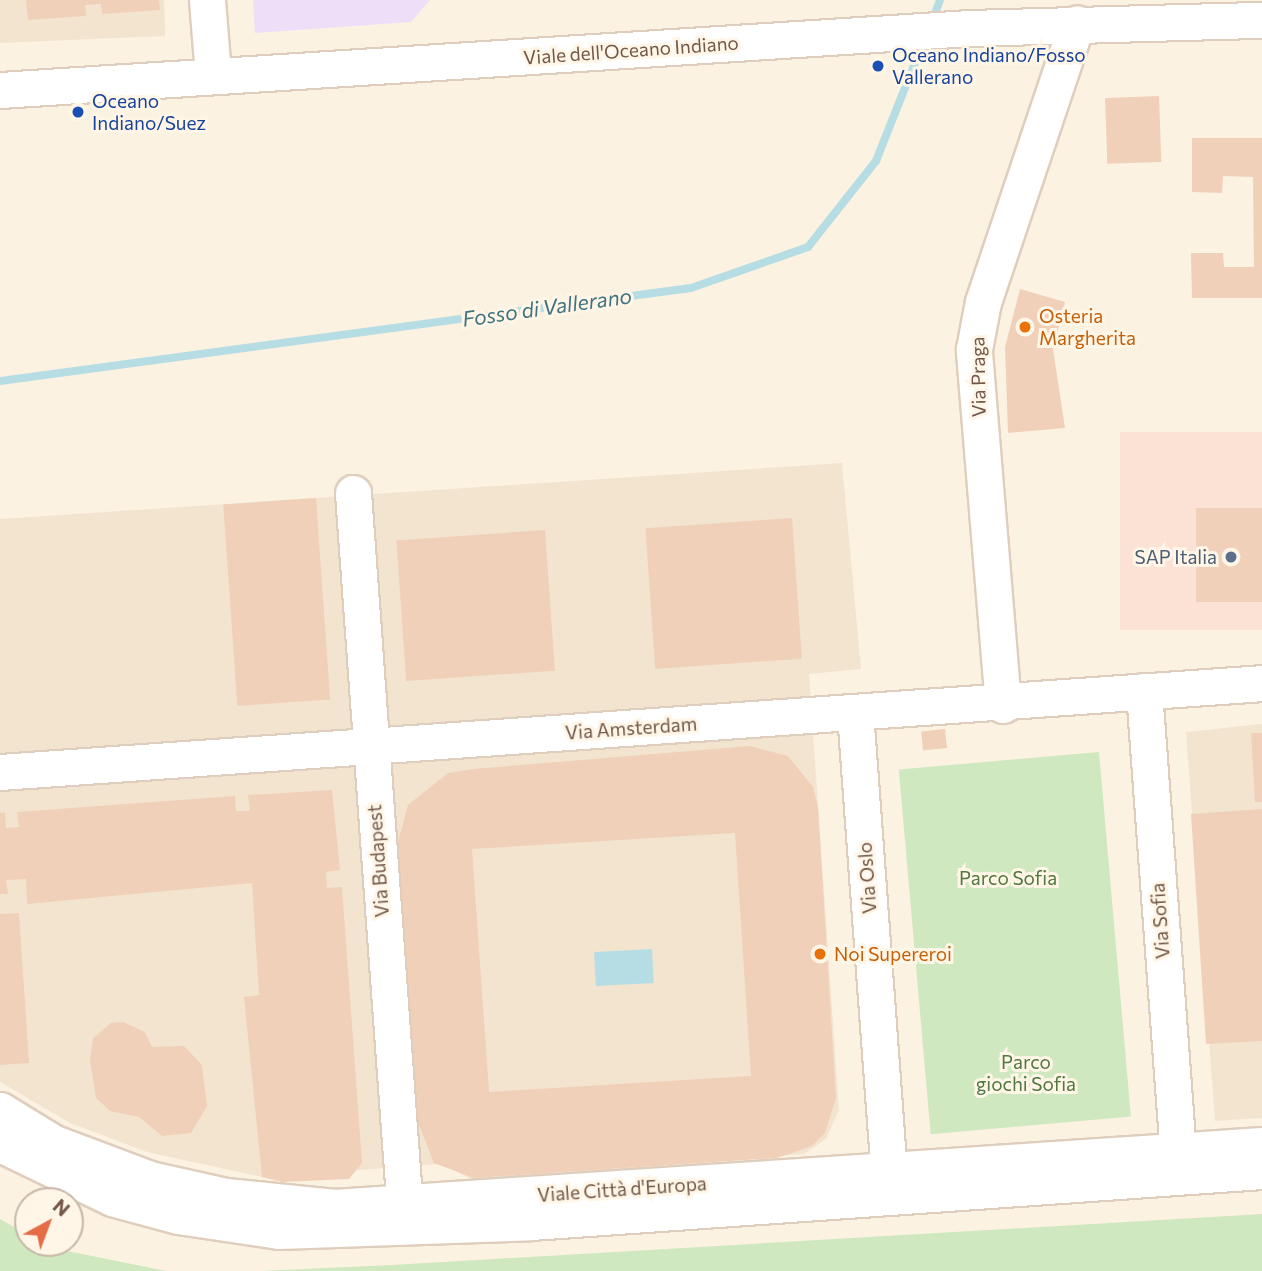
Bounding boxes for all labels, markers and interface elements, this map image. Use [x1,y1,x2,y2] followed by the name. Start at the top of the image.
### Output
[523,31,739,69] street label: Viale dell'Oceano Indiano
[892,44,1086,88] place label: Oceano Indiano/Fosso Vallerano
[870,58,886,74] marker: Oceano Indiano/Fosso Vallerano
[92,90,206,134] place label: Oceano Indiano/Suez
[70,104,86,120] marker: Oceano Indiano/Suez
[461,283,633,331] water label: Fosso di Vallerano
[1039,305,1136,349] place label: Osteria Margherita
[1017,319,1033,335] marker: Osteria Margherita
[966,336,990,418] street label: Via Praga
[1135,546,1217,568] place label: SAP Italia
[1223,549,1239,565] marker: SAP Italia
[564,712,698,744] street label: Via Amsterdam
[363,804,393,918] street label: Via Budapest
[853,841,881,915] street label: Via Oslo
[959,867,1057,889] park label: Parco Sofia
[1146,882,1174,960] street label: Via Sofia
[834,943,952,965] place label: Noi Supereroi
[812,946,828,962] marker: Noi Supereroi
[976,1051,1076,1095] park label: Parco giochi Sofia
[537,1172,707,1206] street label: Viale Città d'Europa
[14,1187,84,1257] north arrow
[49,1194,75,1221] text: N

